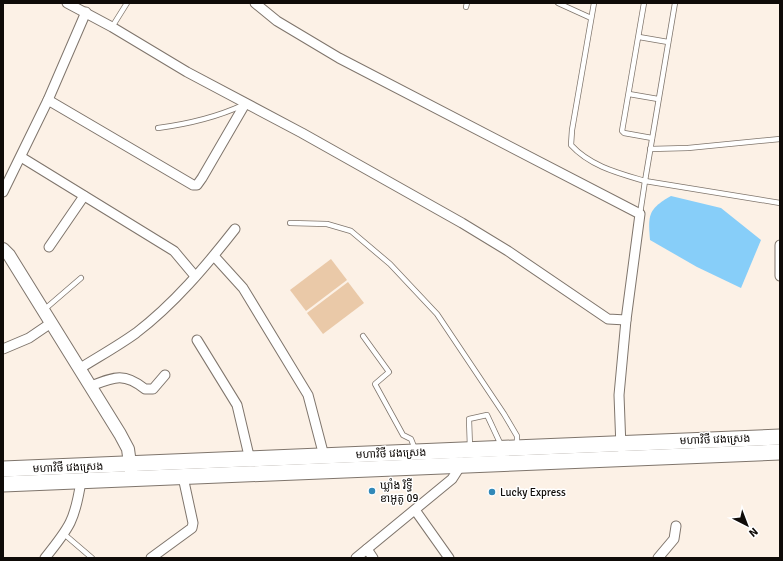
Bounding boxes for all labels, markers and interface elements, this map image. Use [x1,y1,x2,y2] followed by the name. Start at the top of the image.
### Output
[679,430,751,447] street label: មហាវិថី វេងស្រេង
[355,444,427,461] street label: មហាវិថី វេងស្រេង
[32,458,104,475] street label: មហាវិថី វេងស្រេង
[380,478,418,505] place label: ឃ្លាំង រិទ្ធី ខាអូតូ 09
[367,486,377,496] marker: ឃ្លាំង រិទ្ធី ខាអូតូ 09
[500,486,566,499] place label: Lucky Express
[487,487,497,497] marker: Lucky Express
[727,505,767,545] north arrow
[746,525,761,539] text: N

